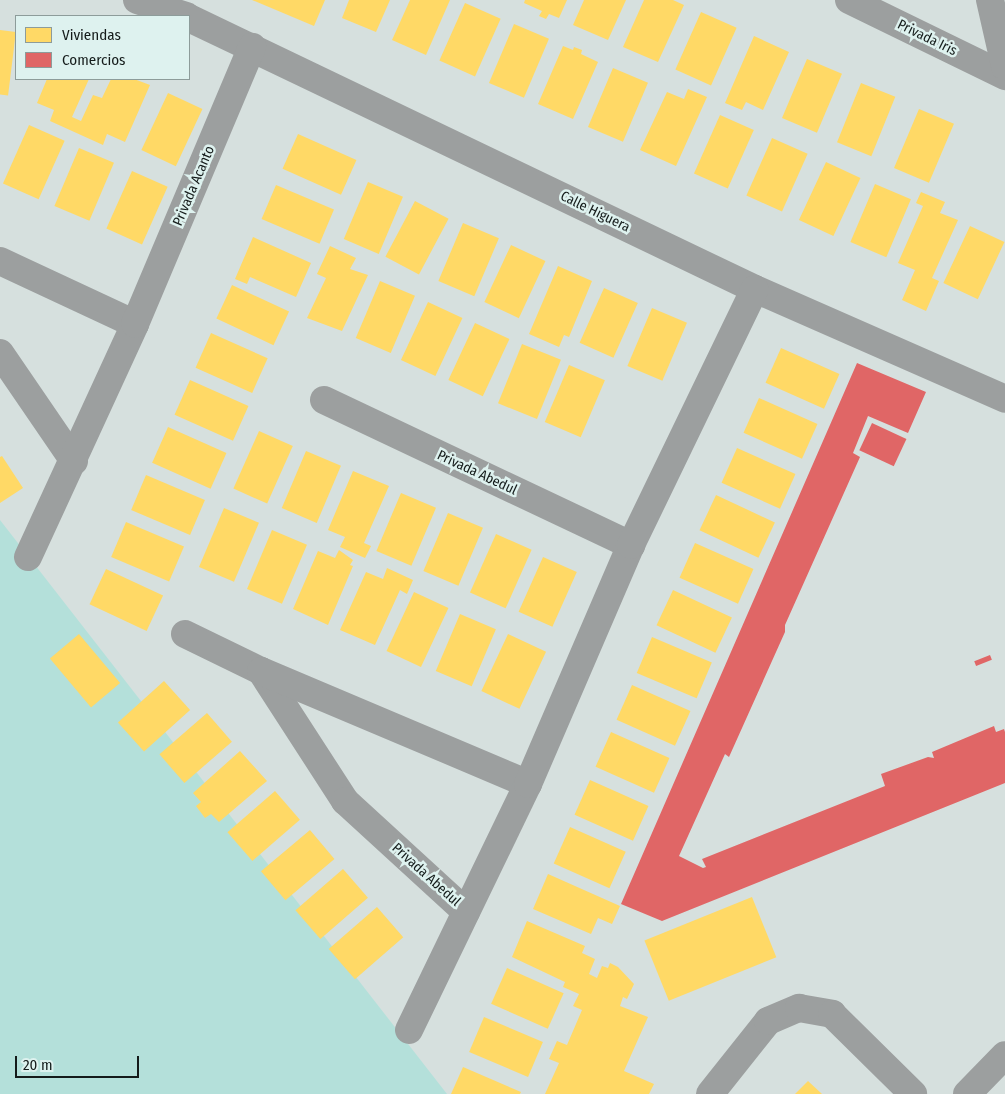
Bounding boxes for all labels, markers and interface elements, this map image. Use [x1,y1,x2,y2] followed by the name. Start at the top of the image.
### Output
[15,15,190,80] legend
[895,16,959,60] street label: Privada Iris
[62,26,121,44] text: Viviendas
[62,51,125,69] text: Comercios
[170,144,218,228] street label: Privada Acanto
[558,188,632,236] street label: Calle Higuera
[434,447,520,499] street label: Privada Abedul
[388,840,464,910] street label: Privada Abedul
[18,1046,141,1078] scale bar
[23,1056,53,1074] text: 20 m

